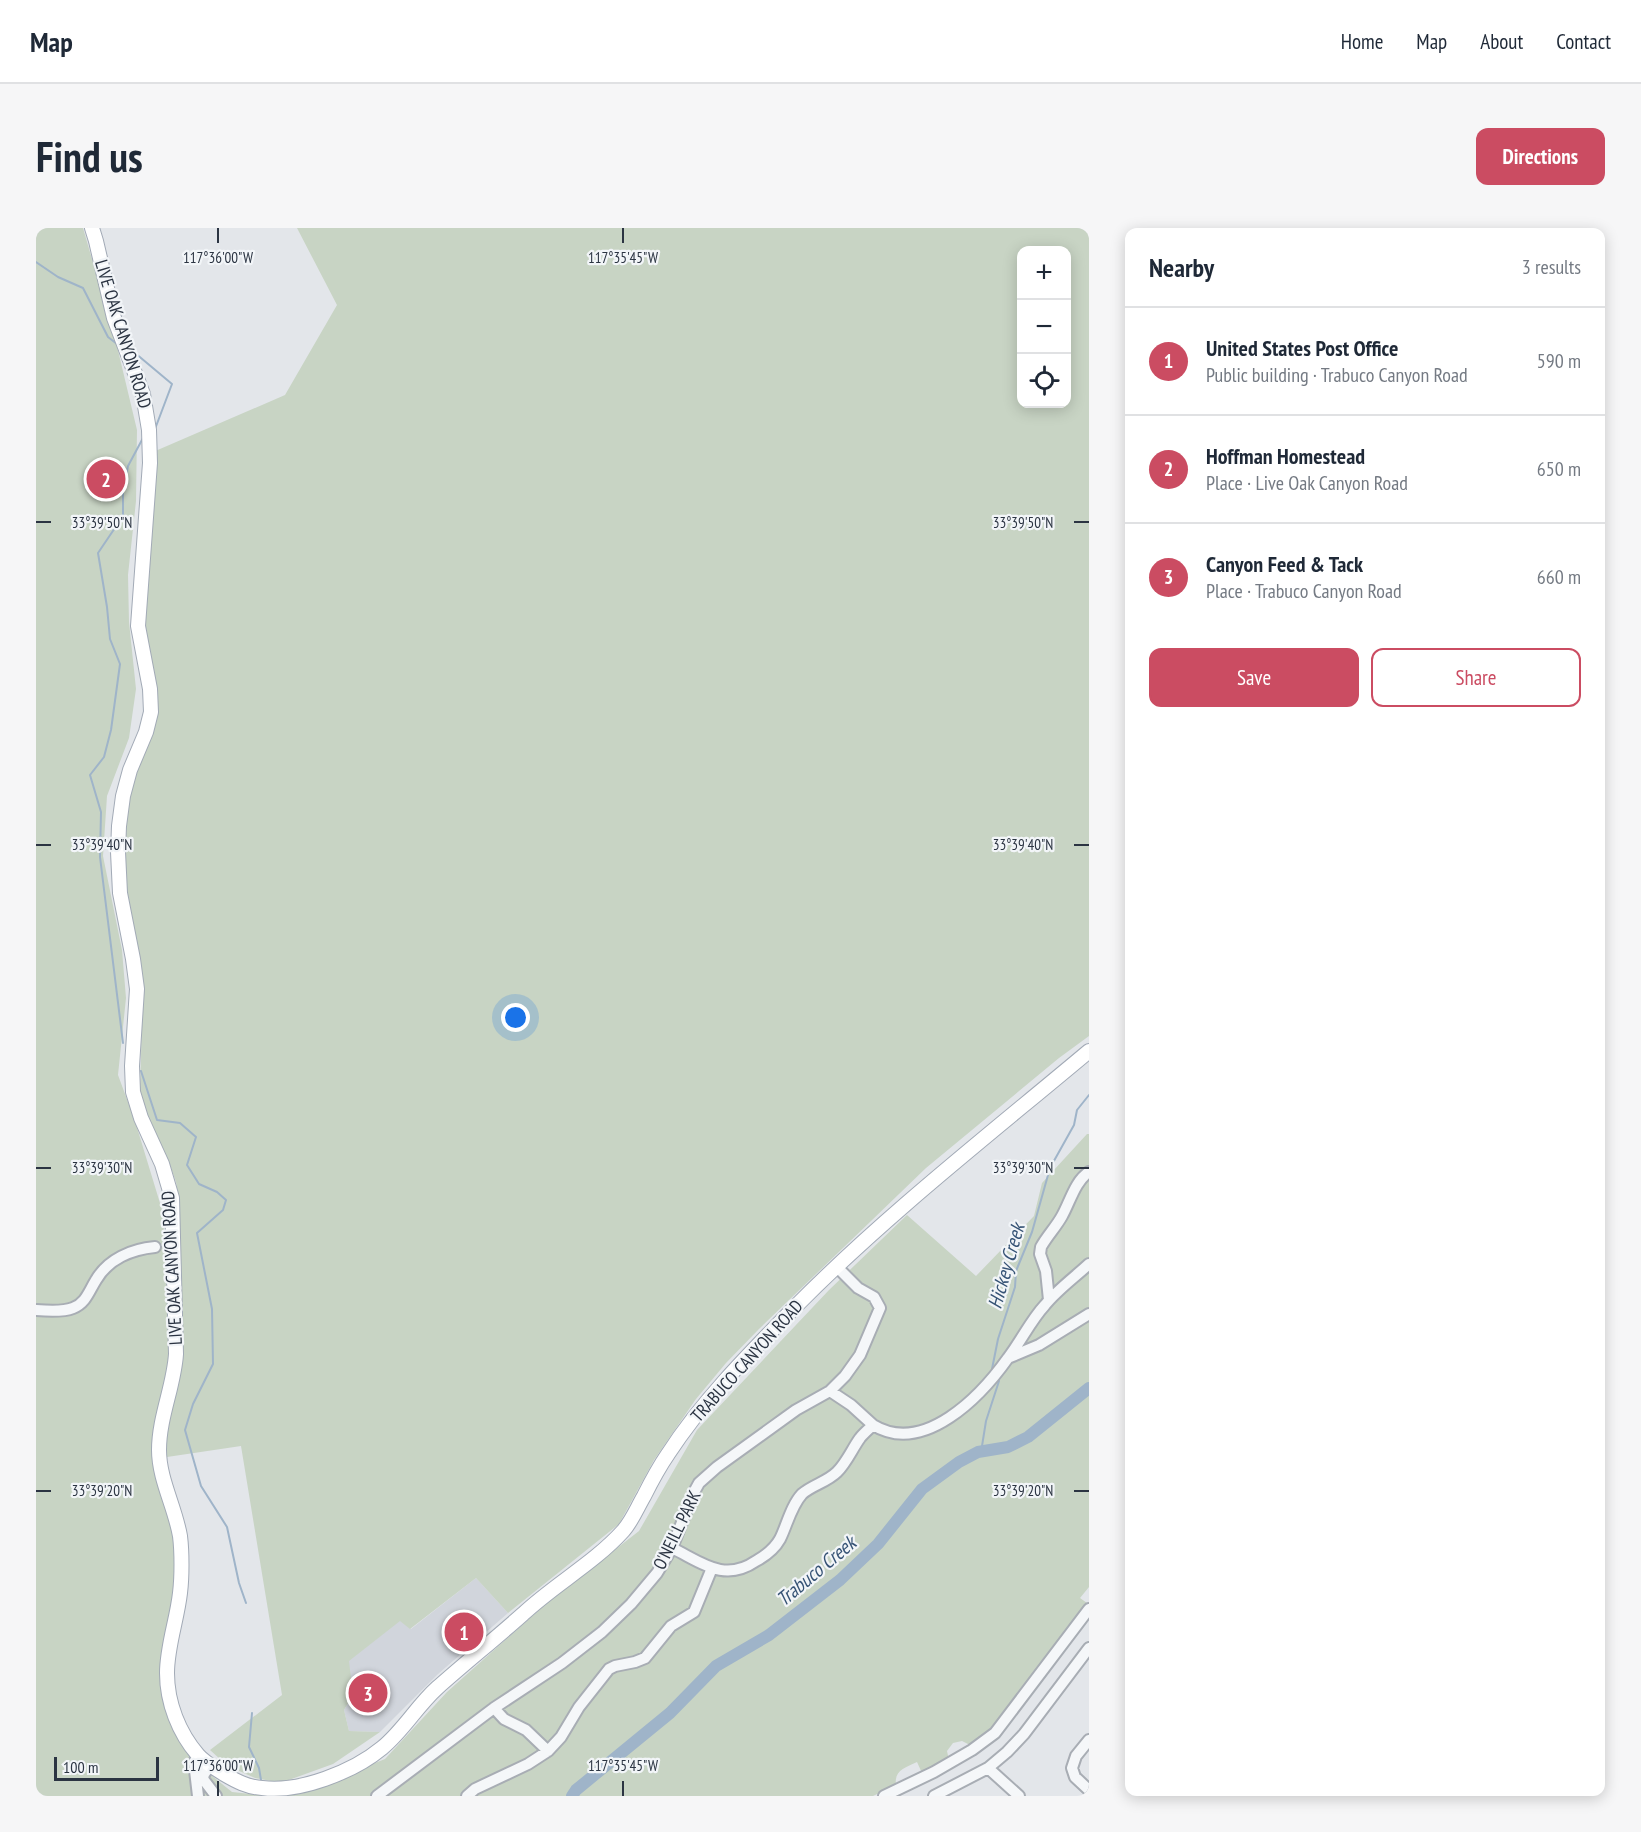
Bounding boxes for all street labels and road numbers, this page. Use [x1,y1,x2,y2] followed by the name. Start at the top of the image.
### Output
[90,257,157,411] street label: LIVE OAK CANYON ROAD
[156,1190,187,1346] street label: LIVE OAK CANYON ROAD
[686,1295,808,1427] street label: TRABUCO CANYON ROAD
[647,1486,706,1573] street label: O'NEILL PARK

